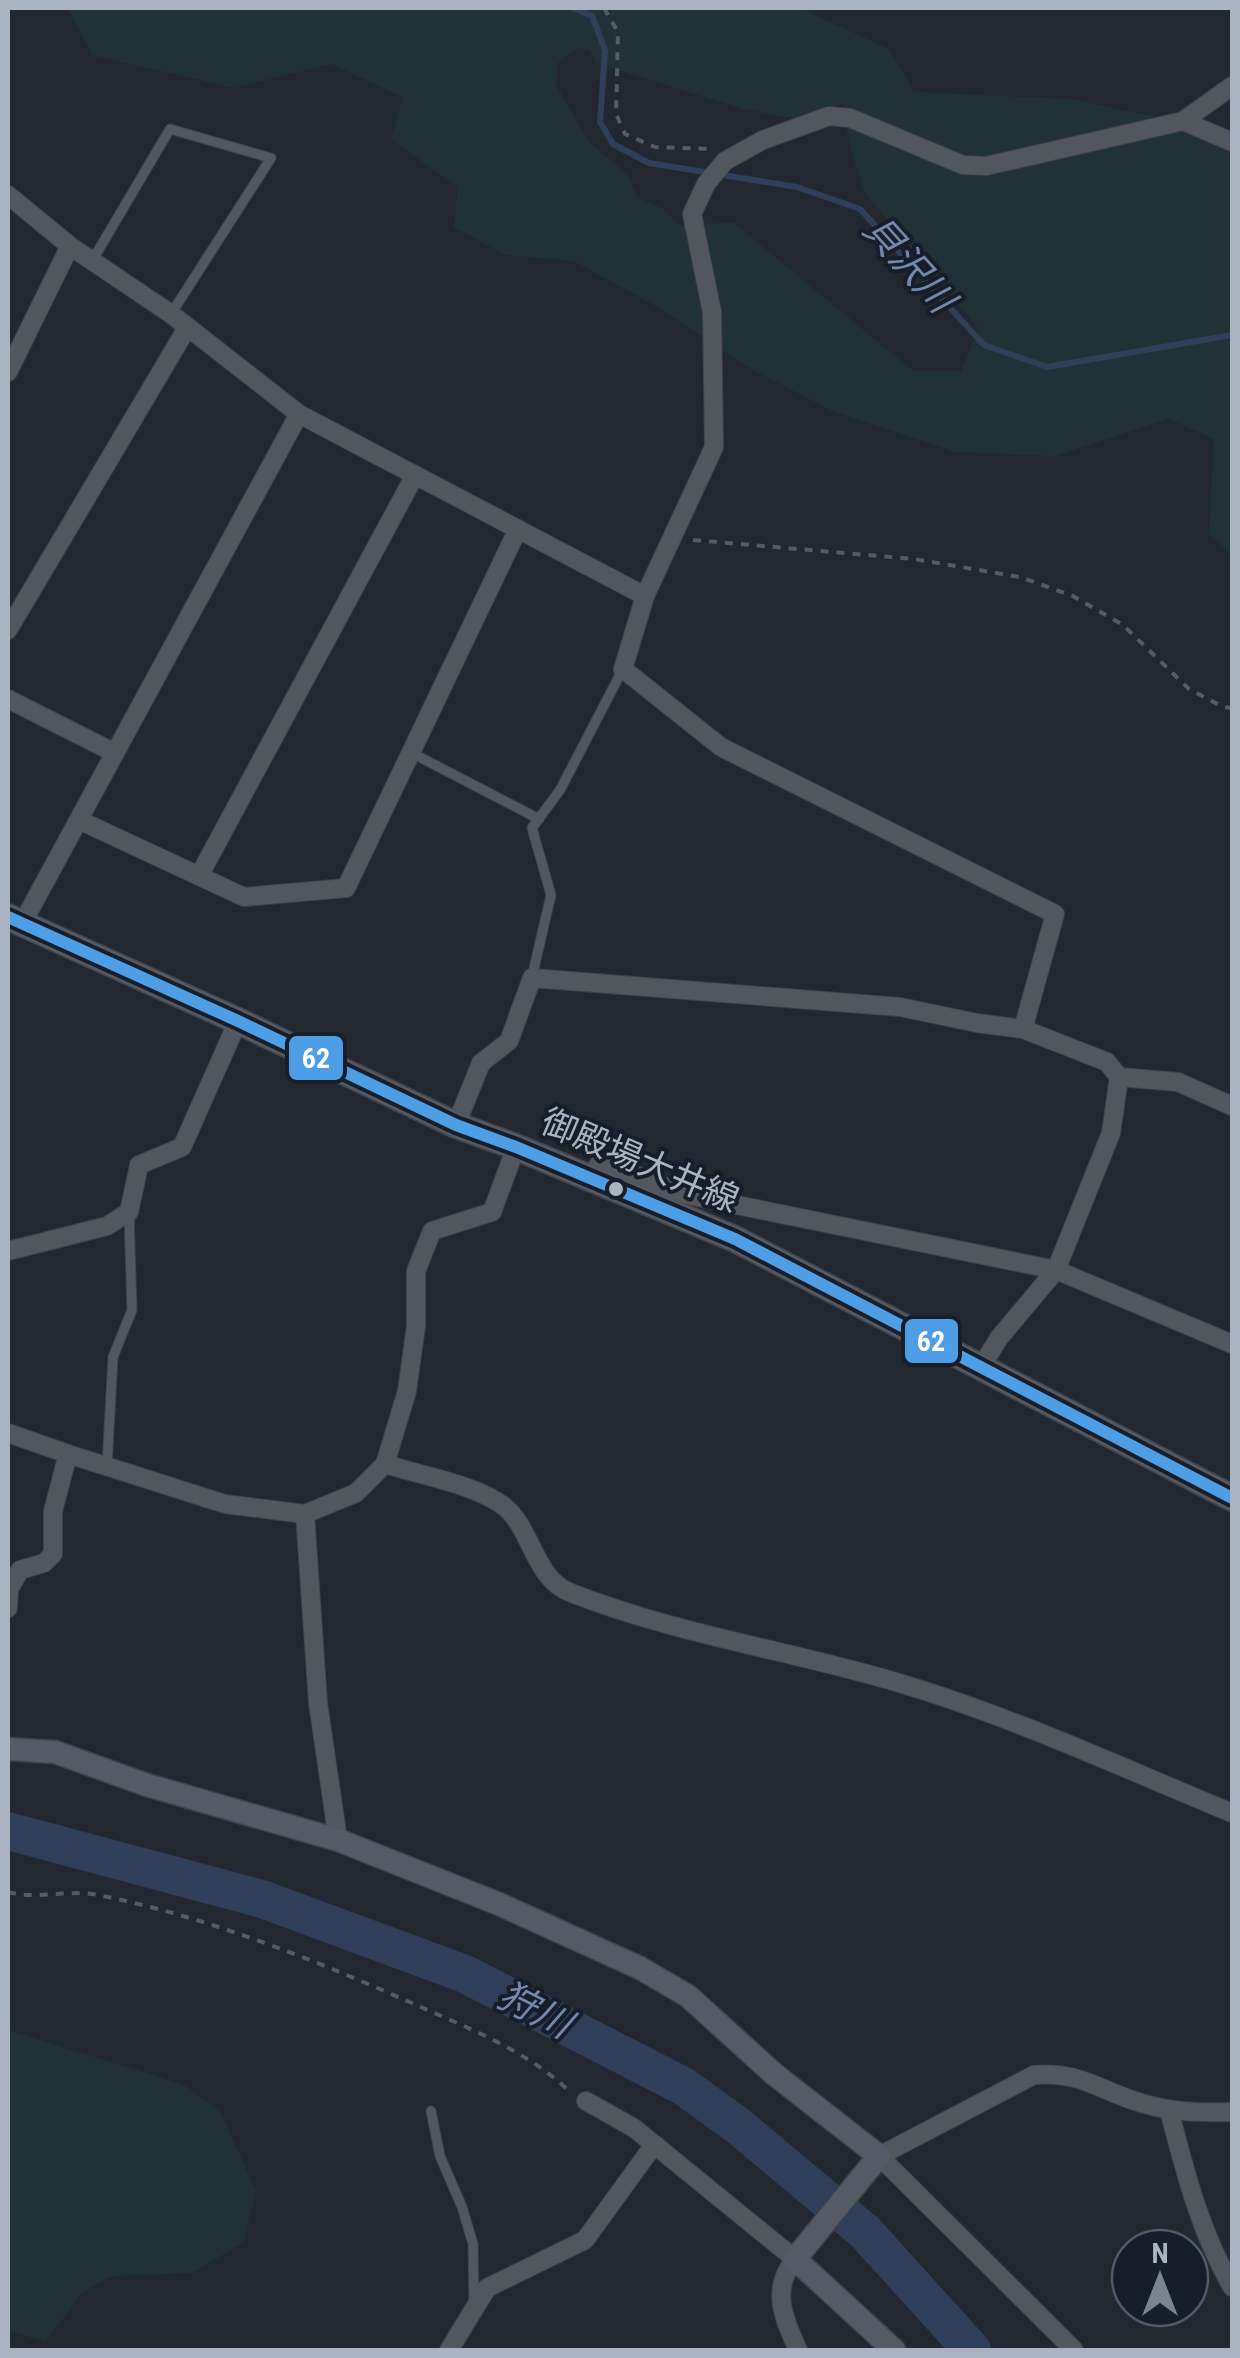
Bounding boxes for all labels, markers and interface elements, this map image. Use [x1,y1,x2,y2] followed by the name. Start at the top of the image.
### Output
[855,207,966,324] water label: 貝沢川
[287,1034,345,1082] line badge: 62
[302,1042,330,1075] text: 62
[535,1101,745,1221] street label: 御殿場大井線
[606,1179,626,1199] unlabelled marker
[903,1317,960,1365] line badge: 62
[917,1325,945,1358] text: 62
[491,1973,582,2049] water label: 狩川
[1110,2228,1210,2328] north arrow
[1151,2237,1169,2270] text: N

